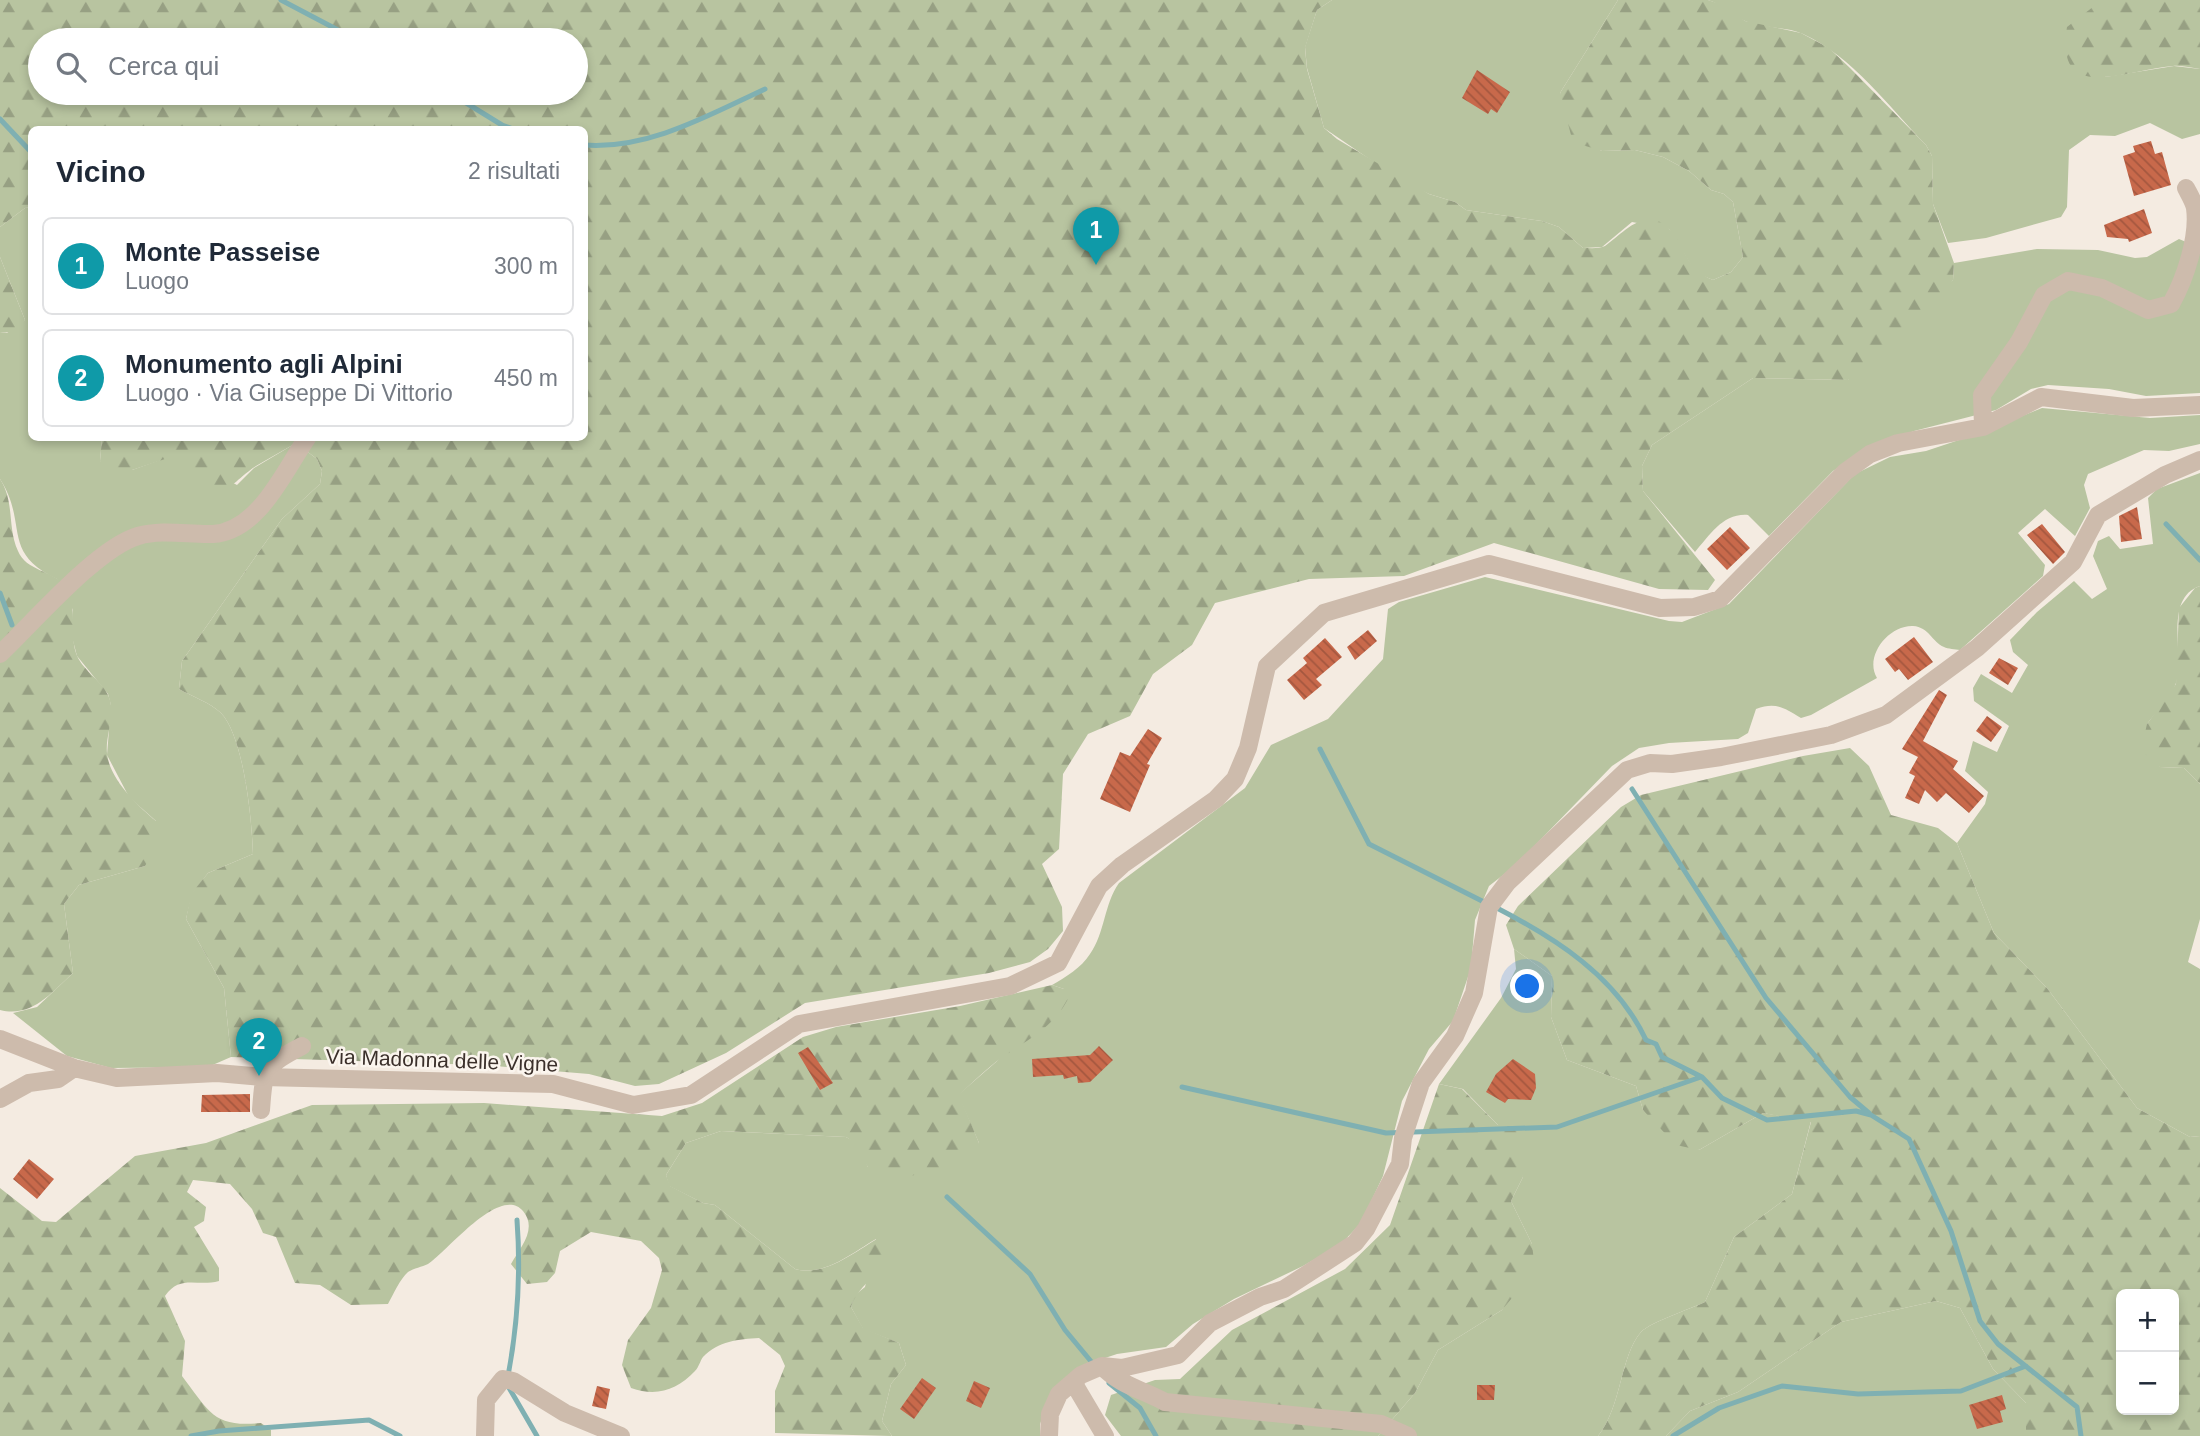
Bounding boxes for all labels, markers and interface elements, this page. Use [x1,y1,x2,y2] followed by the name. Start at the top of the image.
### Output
[28,28,588,105] search box
[52,48,90,86] icon: search
[108,51,219,81] text: Cerca qui
[56,155,145,188] text: Vicino
[468,158,560,184] text: 2 risultati
[1073,207,1119,265] pin: 1
[125,237,320,267] text: Monte Passeise
[75,253,87,279] text: 1
[494,253,558,279] text: 300 m
[125,268,189,294] text: Luogo
[125,349,403,379] text: Monumento agli Alpini
[75,365,87,391] text: 2
[494,365,558,391] text: 450 m
[125,380,453,406] text: Luogo · Via Giuseppe Di Vittorio
[1510,969,1544,1003] your location
[236,1018,282,1076] pin: 2
[325,1044,559,1076] street label: Via Madonna delle Vigne
[2116,1289,2179,1415] map controls
[2116,1289,2179,1352] button: +
[2116,1352,2179,1415] button: −

